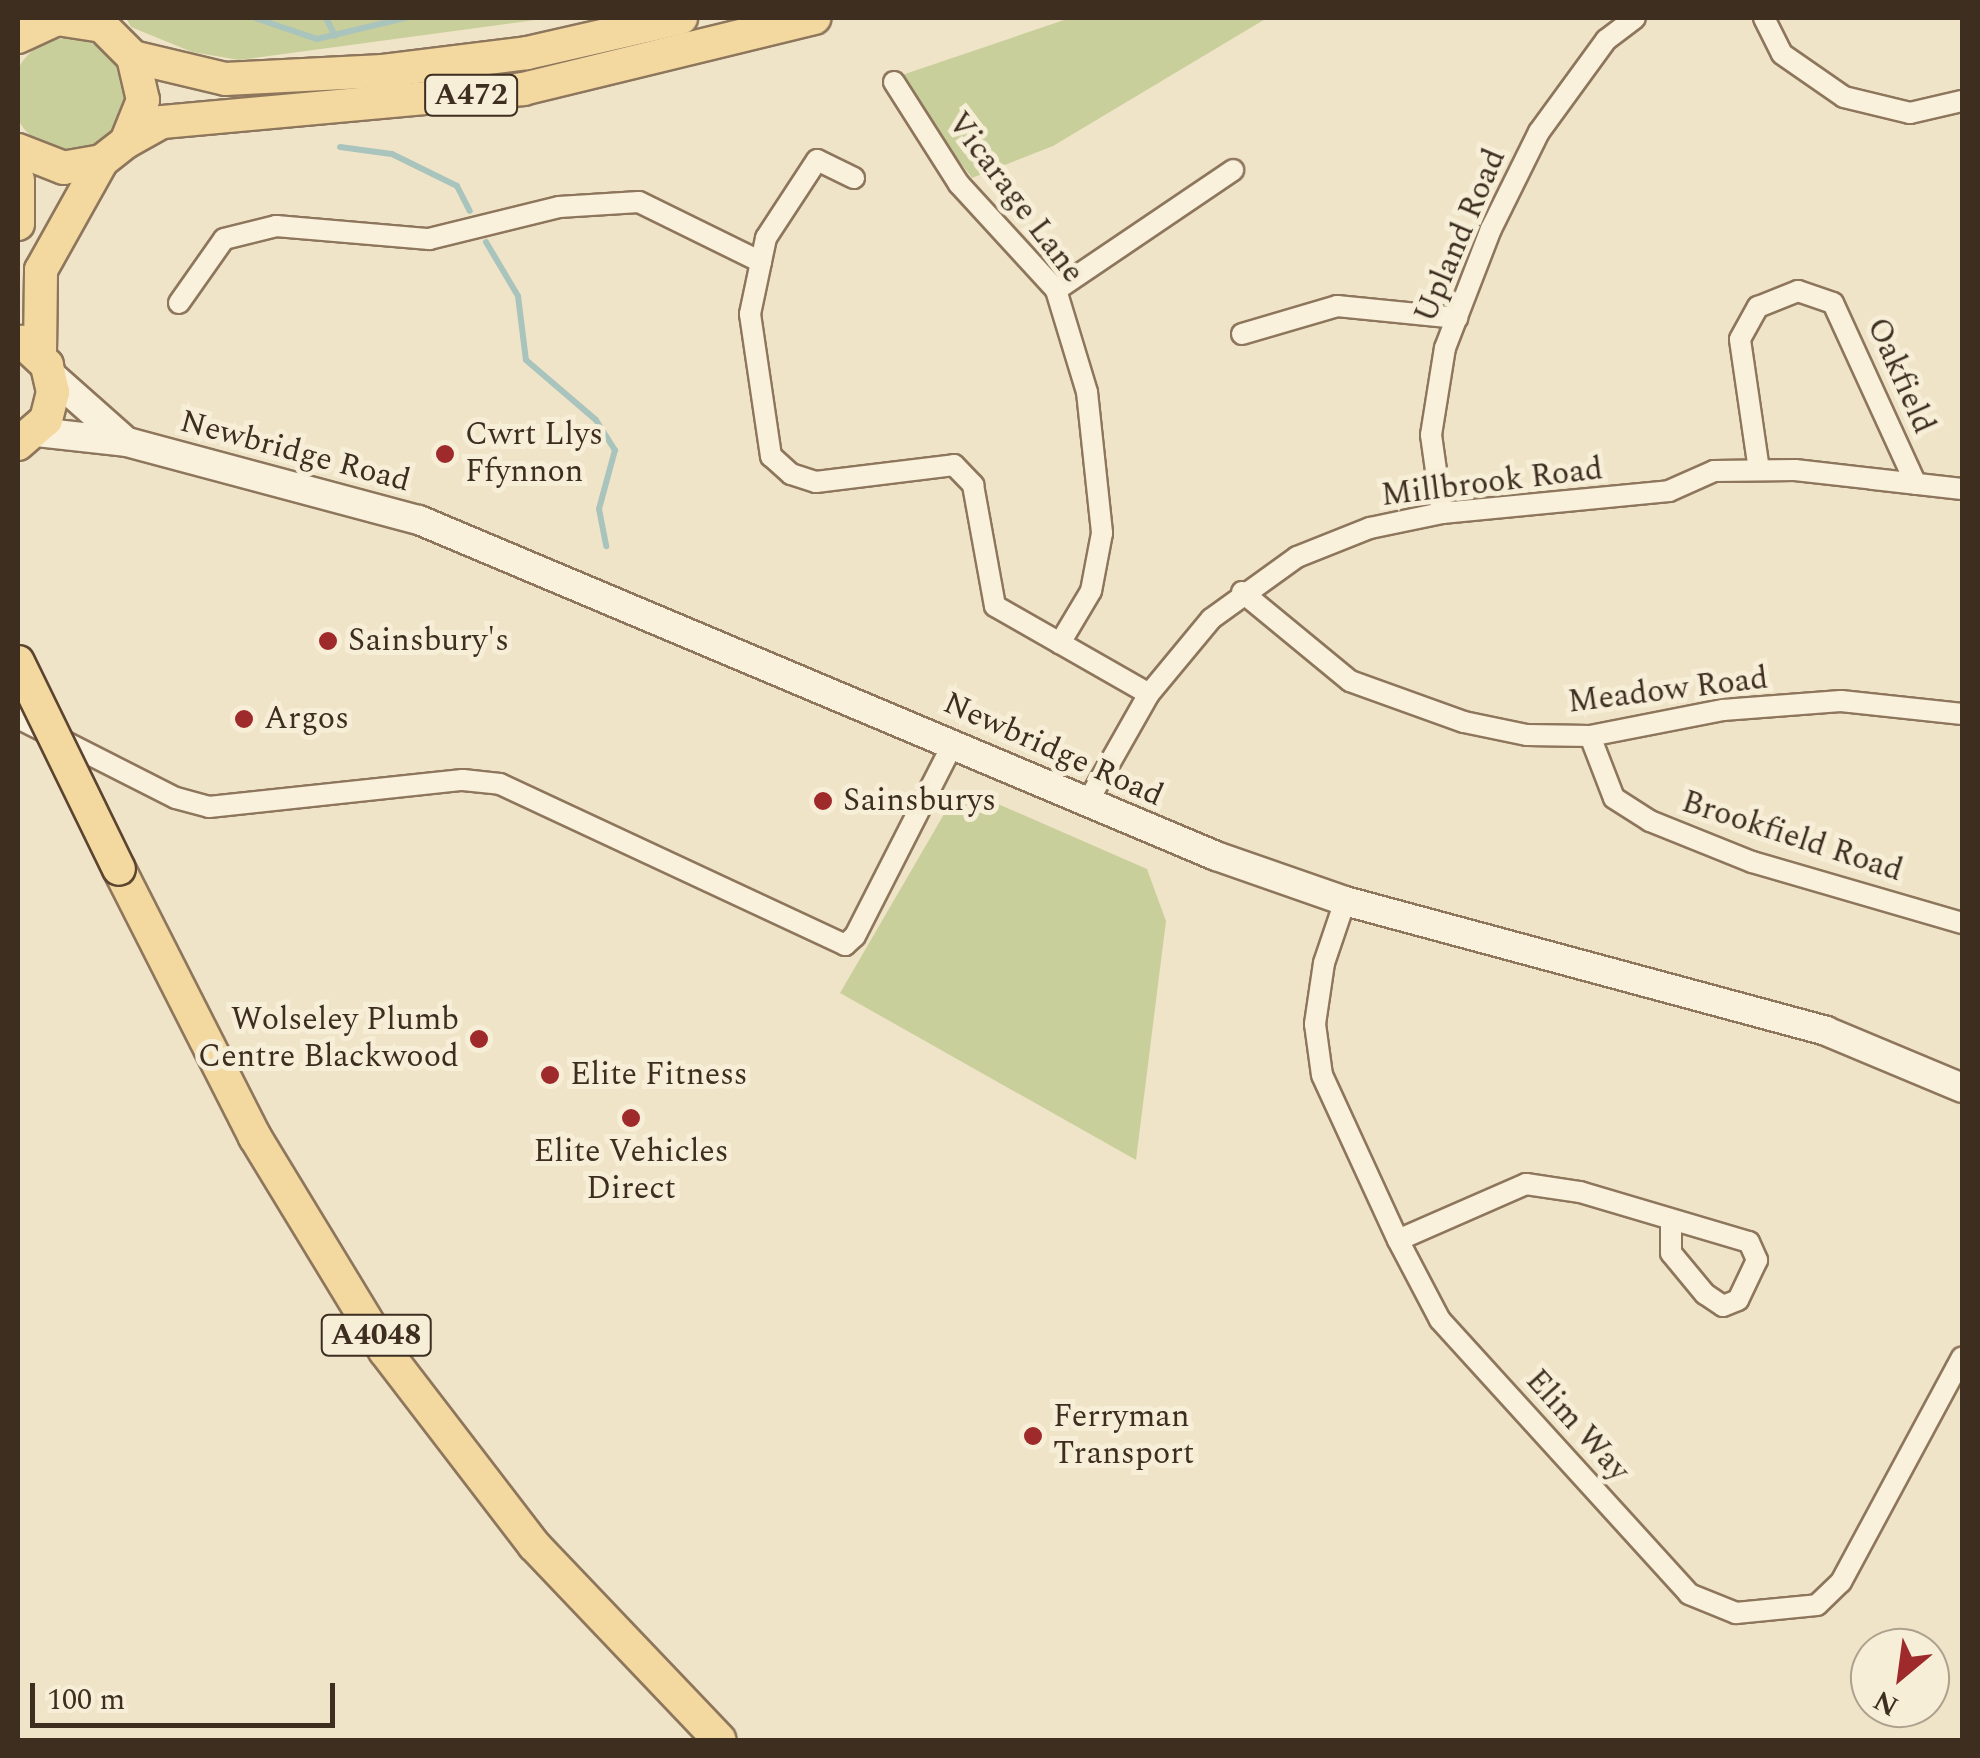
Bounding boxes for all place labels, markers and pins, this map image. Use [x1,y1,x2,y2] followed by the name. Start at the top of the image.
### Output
[465,417,603,492] place label: Cwrt Llys Ffynnon
[434,443,456,465] marker: Cwrt Llys Ffynnon
[348,622,509,660] place label: Sainsbury's
[317,630,339,652] marker: Sainsbury's
[264,700,349,738] place label: Argos
[233,708,255,730] marker: Argos
[843,782,996,820] place label: Sainsburys
[812,790,834,812] marker: Sainsburys
[198,1002,459,1077] place label: Wolseley Plumb Centre Blackwood
[468,1028,490,1050] marker: Wolseley Plumb Centre Blackwood
[570,1056,748,1094] place label: Elite Fitness
[539,1064,561,1086] marker: Elite Fitness
[620,1107,642,1129] marker: Elite Vehicles Direct
[533,1134,729,1209] place label: Elite Vehicles Direct
[1053,1399,1194,1474] place label: Ferryman Transport
[1022,1425,1044,1447] marker: Ferryman Transport

